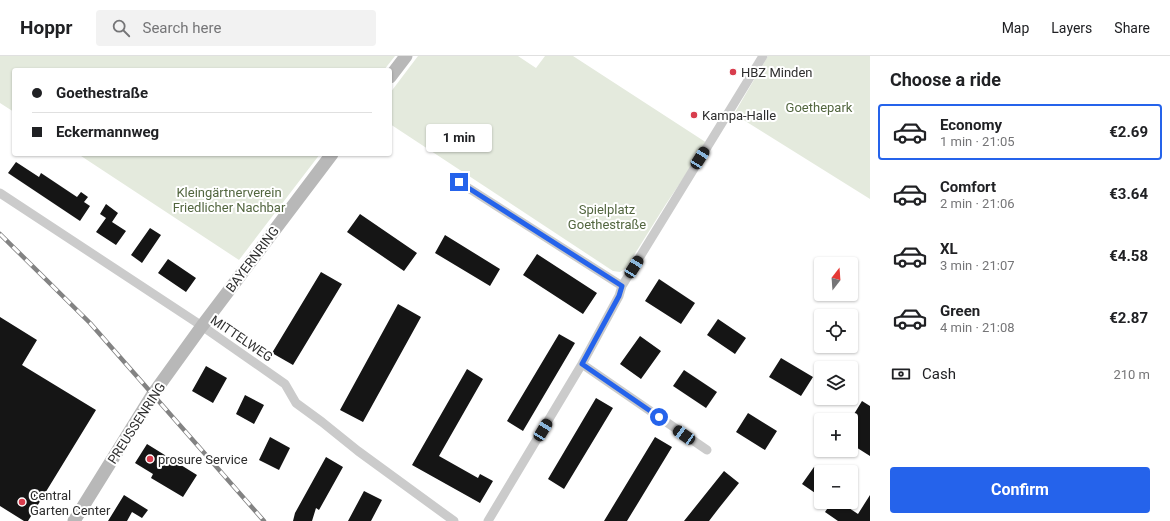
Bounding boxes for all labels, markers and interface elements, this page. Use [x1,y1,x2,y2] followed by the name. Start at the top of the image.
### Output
[96,10,376,46] search box
[20,16,72,39] text: Hoppr
[110,17,132,39] icon: search
[142,19,221,37] text: Search here
[1002,20,1029,36] text: Map
[1051,20,1092,36] text: Layers
[1114,20,1150,36] text: Share
[741,65,812,80] place label: HBZ Minden
[728,67,738,77] marker: HBZ Minden
[890,69,1001,90] text: Choose a ride
[56,84,148,102] text: Goethestraße
[786,100,853,115] park label: Goethepark
[702,108,776,123] place label: Kampa-Halle
[689,110,699,120] marker: Kampa-Halle
[892,114,928,150] icon: car
[940,116,1002,134] text: Economy
[56,123,159,141] text: Eckermannweg
[1109,123,1148,141] text: €2.69
[426,124,492,152] callout: 1 min
[443,130,475,145] text: 1 min
[940,134,1015,149] text: 1 min · 21:05
[689,145,711,171] car
[450,173,468,191] route end
[892,176,928,212] icon: car
[940,178,996,196] text: Comfort
[173,185,286,215] park label: Kleingärtnerverein Friedlicher Nachbar
[1109,185,1148,203] text: €3.64
[940,196,1015,211] text: 2 min · 21:06
[568,202,646,232] park label: Spielplatz Goethestraße
[223,224,282,295] street label: BAYERNRING
[892,238,928,274] icon: car
[940,240,958,258] text: XL
[1109,247,1148,265] text: €4.58
[623,254,645,280] car
[814,257,858,301] north arrow
[814,257,858,509] map controls
[940,258,1015,273] text: 3 min · 21:07
[892,300,928,336] icon: car
[940,302,980,320] text: Green
[814,309,858,353] button: locate
[1109,309,1148,327] text: €2.87
[208,312,276,365] street label: MITTELWEG
[940,320,1015,335] text: 4 min · 21:08
[814,361,858,405] button: layers
[890,363,912,385] icon: cash
[922,365,956,383] text: Cash
[1113,367,1150,382] text: 210 m
[105,380,168,467] street label: PREUSSENRING
[650,408,668,426] route start
[814,413,858,457] button: +
[532,417,554,443] car
[671,423,697,447] car
[158,452,248,467] place label: prosure Service
[145,454,155,464] marker: prosure Service
[814,465,858,509] button: −
[890,467,1150,513] button: Confirm
[30,488,111,518] place label: Central Garten Center
[17,497,27,507] marker: Central Garten Center

